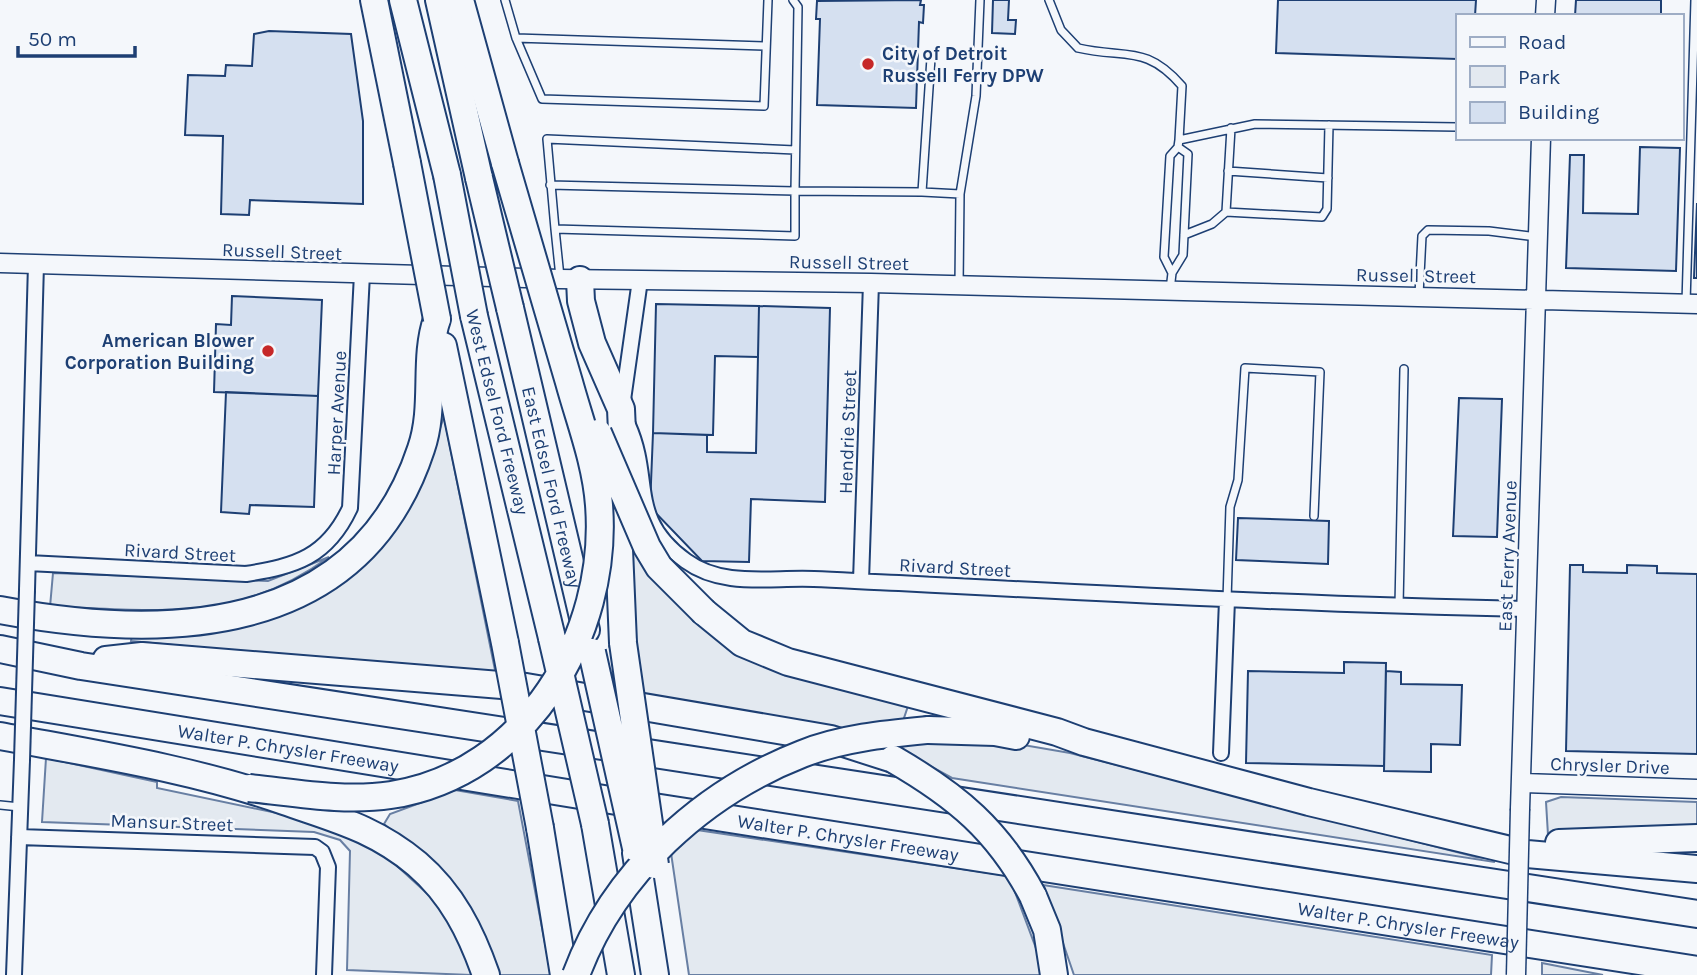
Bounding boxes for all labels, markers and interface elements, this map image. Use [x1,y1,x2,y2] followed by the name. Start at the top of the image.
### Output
[18,14,135,58] scale bar
[1456,14,1683,140] legend
[28,27,77,51] text: 50 m
[1518,30,1566,54] text: Road
[882,43,1044,87] place label: City of Detroit Russell Ferry DPW
[860,56,876,72] marker: City of Detroit Russell Ferry DPW
[1518,65,1561,89] text: Park
[1518,100,1599,124] text: Building
[222,239,342,265] street label: Russell Street
[789,251,909,275] street label: Russell Street
[1356,264,1476,288] street label: Russell Street
[461,307,533,517] street label: West Edsel Ford Freeway
[65,330,255,374] place label: American Blower Corporation Building
[260,343,276,359] marker: American Blower Corporation Building
[323,350,351,476] street label: Harper Avenue
[835,370,861,494] street label: Hendrie Street
[517,384,586,590] street label: East Edsel Ford Freeway
[1494,480,1522,632] street label: East Ferry Avenue
[123,539,237,567] street label: Rivard Street
[898,554,1012,582] street label: Rivard Street
[176,720,400,778] street label: Walter P. Chrysler Freeway
[1550,753,1670,779] street label: Chrysler Drive
[110,810,234,836] street label: Mansur Street
[736,810,960,867] street label: Walter P. Chrysler Freeway
[1296,898,1521,954] street label: Walter P. Chrysler Freeway

